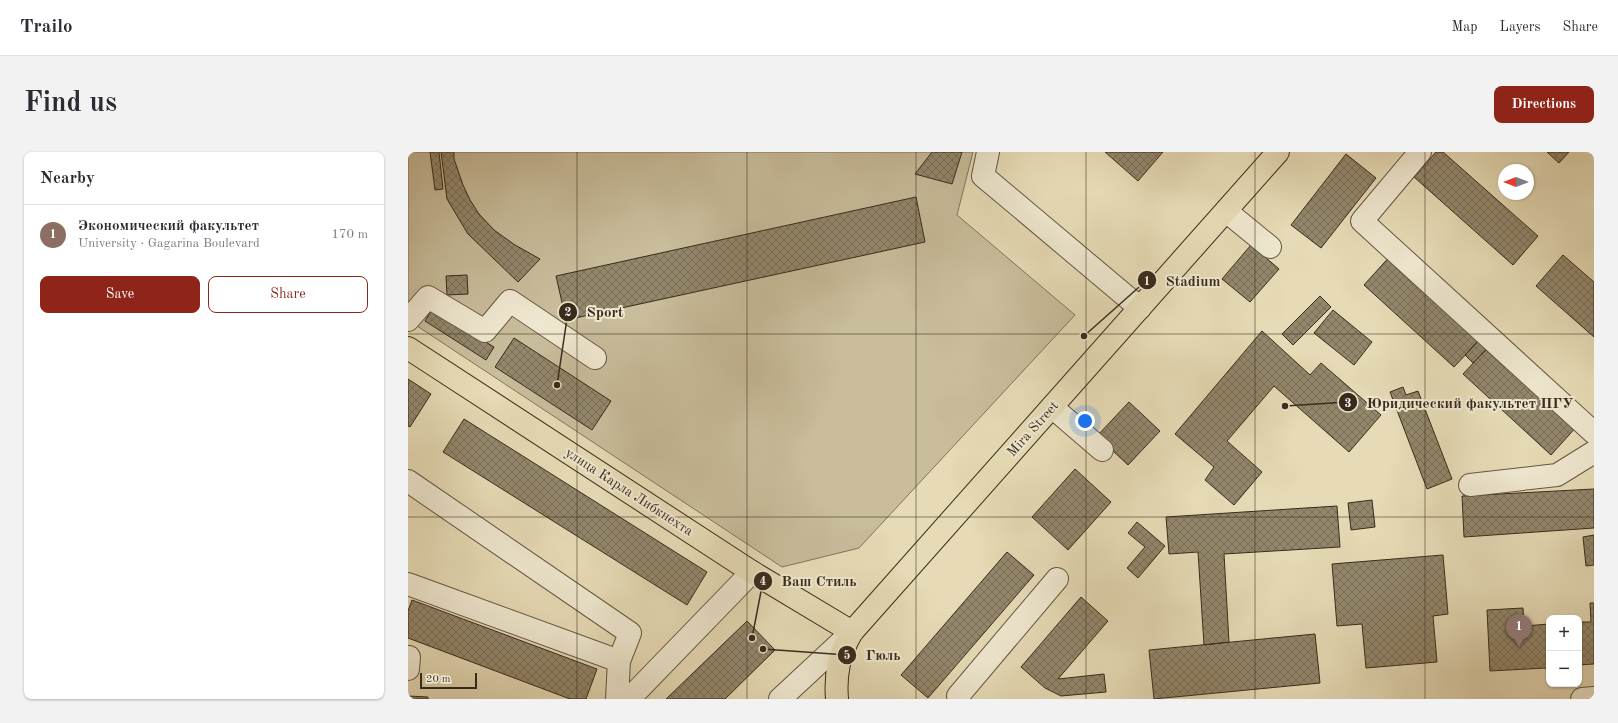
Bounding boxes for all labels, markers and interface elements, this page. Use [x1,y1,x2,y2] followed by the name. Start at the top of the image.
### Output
[20,18,73,37] text: Trailo
[1452,20,1478,34] text: Map
[1500,20,1541,34] text: Layers
[1563,20,1598,34] text: Share
[1494,86,1594,123] button: Directions
[24,90,117,118] text: Find us
[1498,164,1534,200] north arrow
[40,170,95,187] text: Nearby
[78,219,259,234] text: Экономический факультет
[49,228,57,241] text: 1
[331,228,368,241] text: 170 m
[78,237,260,250] text: University · Gagarina Boulevard
[1137,267,1228,294] callout: Stadium
[1165,275,1221,290] text: Stadium
[40,276,200,313] button: Save
[208,276,368,313] button: Share
[1144,276,1150,288] text: 1
[558,299,631,326] callout: Sport
[587,306,624,321] text: Sport
[565,307,572,319] text: 2
[1338,389,1581,416] callout: Юридический факультет ПГУ
[1366,397,1574,412] text: Юридический факультет ПГУ
[1345,398,1352,410] text: 3
[1005,399,1061,459] street label: Mira Street
[1075,411,1095,431] your location
[563,445,695,539] street label: улица Карла Либкнехта
[753,568,864,595] callout: Ваш Стиль
[781,575,857,590] text: Ваш Стиль
[760,576,767,588] text: 4
[1506,614,1532,647] pin: 1
[1546,615,1582,687] map controls
[1546,615,1582,651] button: +
[837,642,908,669] callout: Гюль
[844,649,851,662] text: 5
[865,649,901,664] text: Гюль
[1546,651,1582,687] button: −
[420,671,477,690] scale bar
[426,674,451,685] text: 20 m

